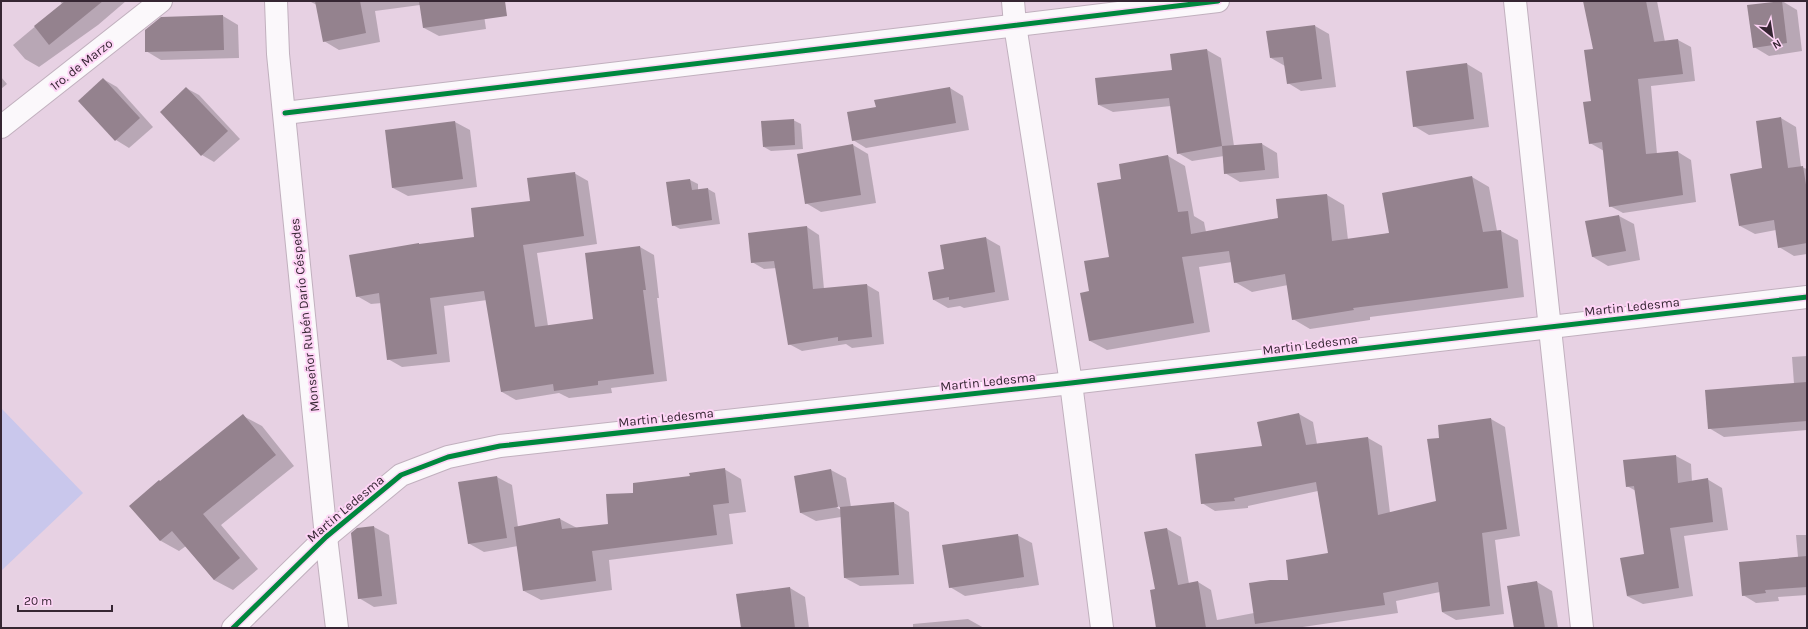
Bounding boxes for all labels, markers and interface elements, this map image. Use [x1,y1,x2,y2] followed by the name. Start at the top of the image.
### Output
[1752,16,1792,56] north arrow
[47,35,116,93] street label: 1ro. de Marzo
[1770,37,1783,52] text: N
[287,217,322,413] street label: Monseñor Rubén Darío Céspedes
[1584,294,1680,319] street label: Martin Ledesma
[1262,331,1359,358] street label: Martin Ledesma
[940,369,1036,394] street label: Martin Ledesma
[618,405,714,430] street label: Martin Ledesma
[304,472,387,545] street label: Martin Ledesma
[18,587,112,613] scale bar
[24,594,52,608] text: 20 m

